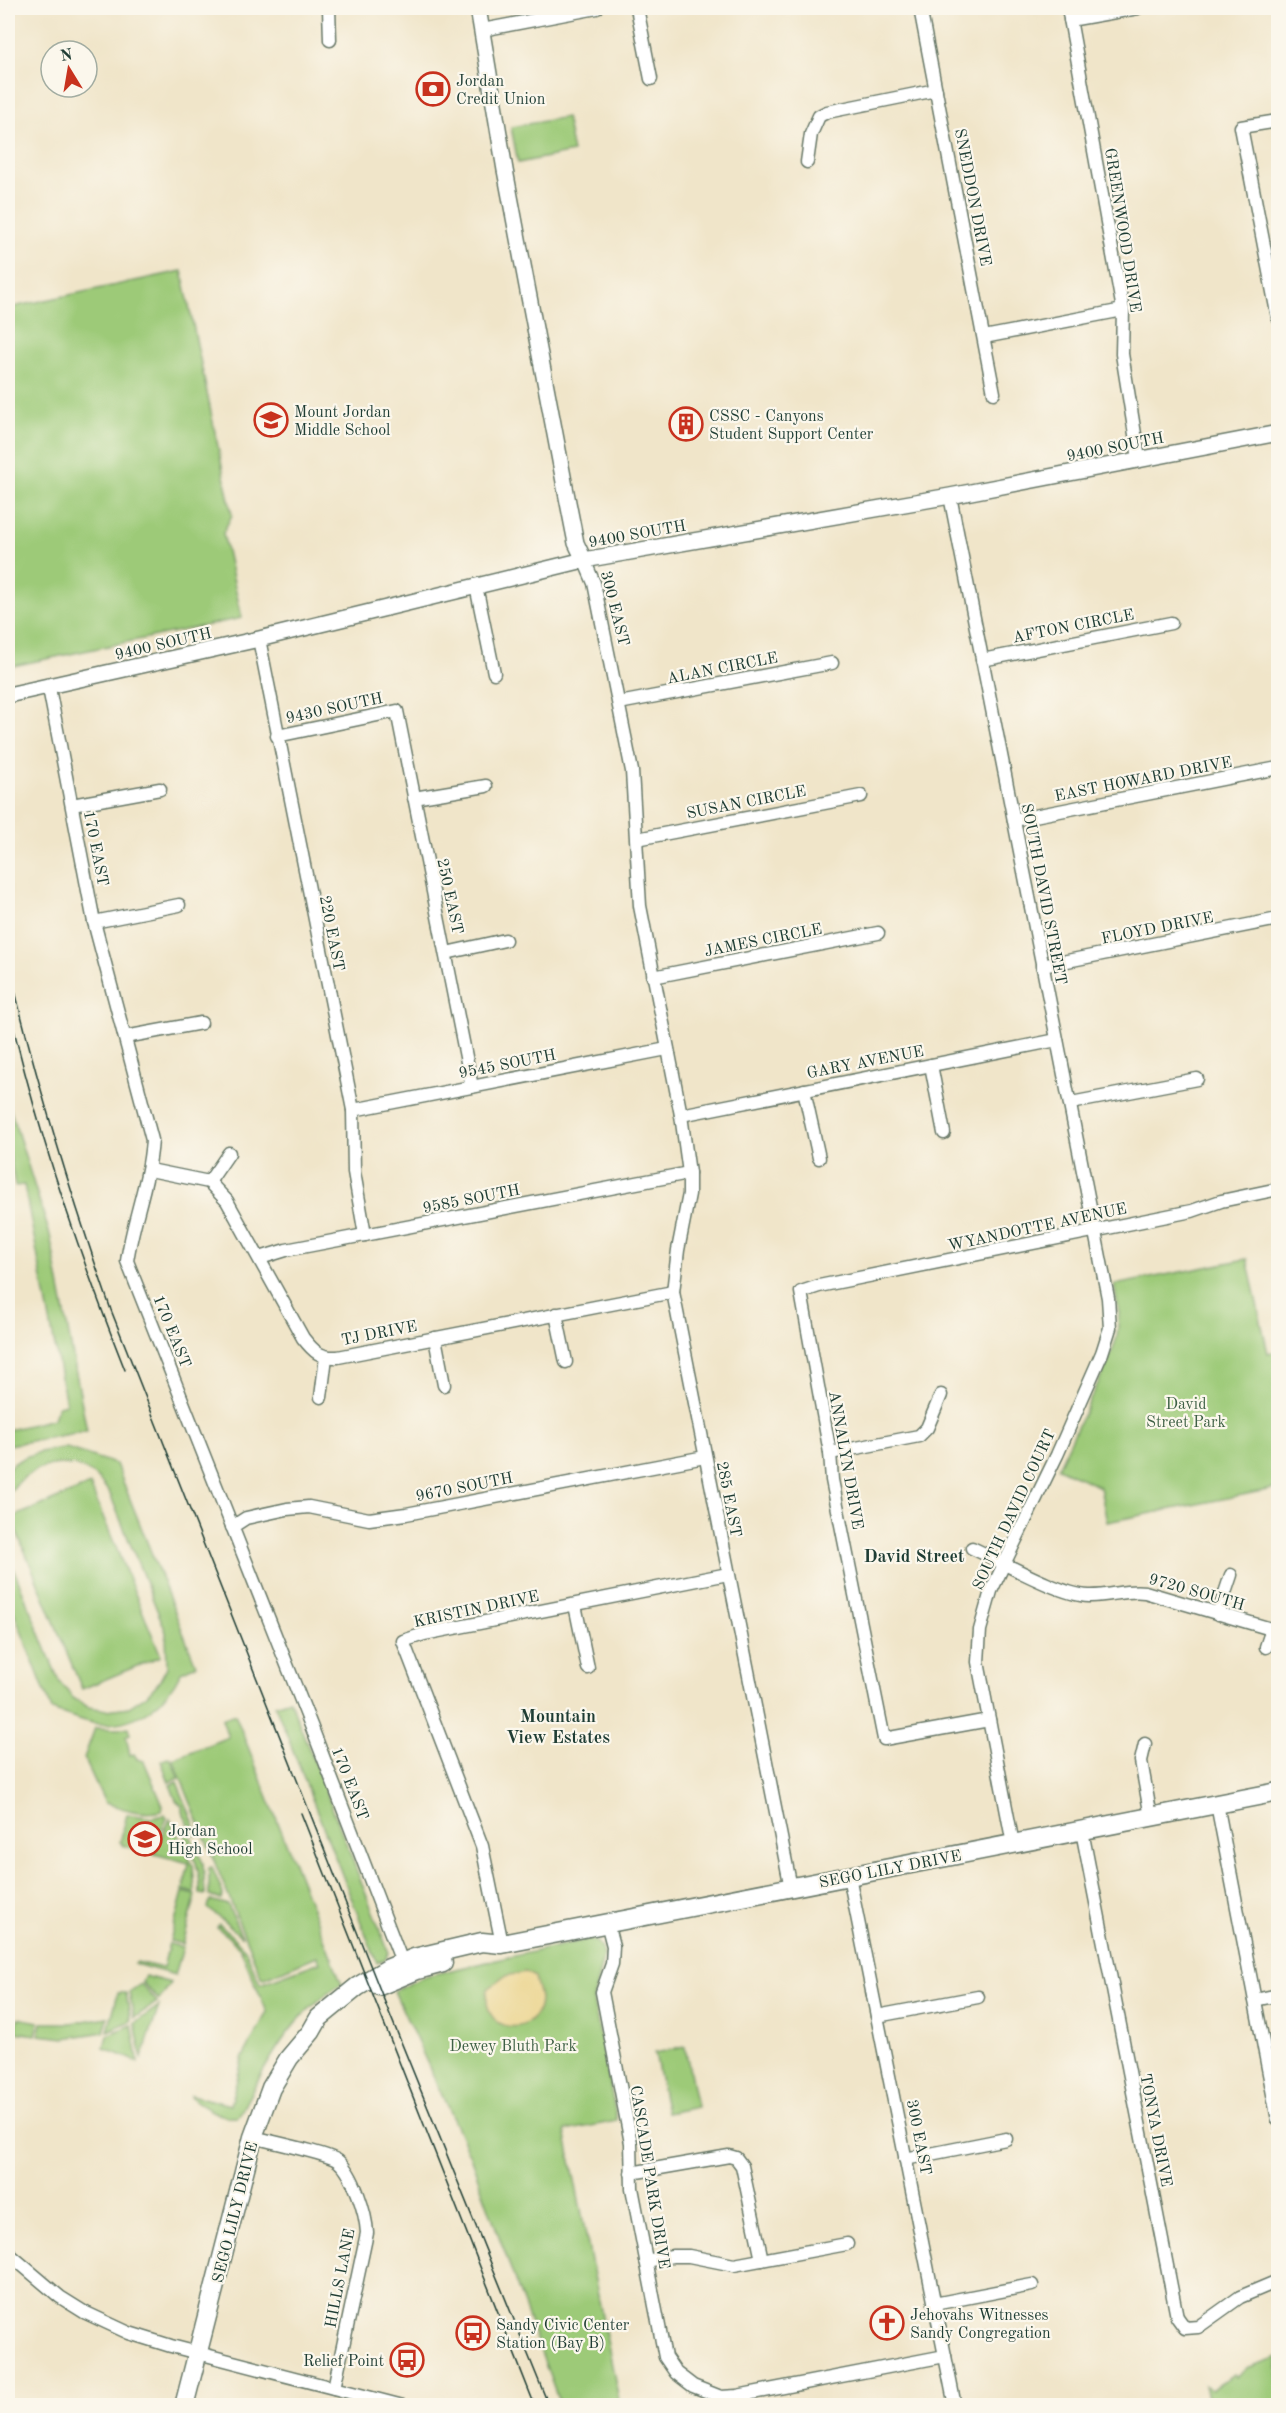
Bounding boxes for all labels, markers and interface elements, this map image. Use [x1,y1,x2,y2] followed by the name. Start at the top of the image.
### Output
[39,39,99,99] north arrow
[59,47,75,65] text: N
[415,71,451,107] bank icon: Jordan Credit Union
[456,74,546,108] place label: Jordan Credit Union
[951,127,993,268] street label: SNEDDON DRIVE
[1101,147,1143,314] street label: GREENWOOD DRIVE
[253,402,289,438] school or university icon: Mount Jordan Middle School
[294,405,391,439] place label: Mount Jordan Middle School
[668,406,704,442] building icon: CSSC - Canyons Student Support Center
[709,409,874,443] place label: CSSC - Canyons Student Support Center
[1065,431,1165,465] street label: 9400 SOUTH
[587,519,687,551] street label: 9400 SOUTH
[597,569,631,648] street label: 300 EAST
[1011,607,1135,647] street label: AFTON CIRCLE
[114,626,213,664] street label: 9400 SOUTH
[665,650,779,688] street label: ALAN CIRCLE
[284,691,384,727] street label: 9430 SOUTH
[1053,755,1234,805] street label: EAST HOWARD DRIVE
[685,784,808,822] street label: SUSAN CIRCLE
[1018,802,1069,987] street label: SOUTH DAVID STREET
[80,809,110,888] street label: 170 EAST
[433,857,465,936] street label: 250 EAST
[316,894,346,973] street label: 220 EAST
[1100,910,1215,948] street label: FLOYD DRIVE
[703,922,824,960] street label: JAMES CIRCLE
[805,1044,925,1082] street label: GARY AVENUE
[457,1048,557,1082] street label: 9545 SOUTH
[421,1183,521,1217] street label: 9585 SOUTH
[947,1201,1128,1255] street label: WYANDOTTE AVENUE
[149,1293,193,1370] street label: 170 EAST
[340,1319,419,1349] street label: TJ DRIVE
[825,1390,865,1531] street label: ANNALYN DRIVE
[1146,1397,1226,1431] park label: David Street Park
[971,1427,1059,1593] street label: SOUTH DAVID COURT
[713,1460,743,1539] street label: 285 EAST
[414,1471,514,1505] street label: 9670 SOUTH
[863,1548,965,1566] district label: David Street
[1147,1572,1246,1614] street label: 9720 SOUTH
[412,1589,541,1631] street label: KRISTIN DRIVE
[506,1708,610,1747] district label: Mountain View Estates
[328,1745,370,1822] street label: 170 EAST
[127,1821,163,1857] school or university icon: Jordan High School
[168,1824,253,1858] place label: Jordan High School
[818,1848,963,1892] street label: SEGO LILY DRIVE
[449,2039,577,2055] park label: Dewey Bluth Park
[1136,2072,1174,2188] street label: TONYA DRIVE
[627,2084,671,2270] street label: CASCADE PARK DRIVE
[903,2098,933,2177] street label: 300 EAST
[211,2140,261,2285] street label: SEGO LILY DRIVE
[323,2227,358,2330] street label: HILLS LANE
[869,2305,905,2341] church icon: Jehovahs Witnesses Sandy Congregation
[910,2308,1051,2342] place label: Jehovahs Witnesses Sandy Congregation
[455,2315,491,2351] bus stop icon: Sandy Civic Center Station (Bay B)
[496,2318,630,2352] place label: Sandy Civic Center Station (Bay B)
[389,2342,425,2378] bus stop icon: Relief Point
[303,2354,384,2370] place label: Relief Point

